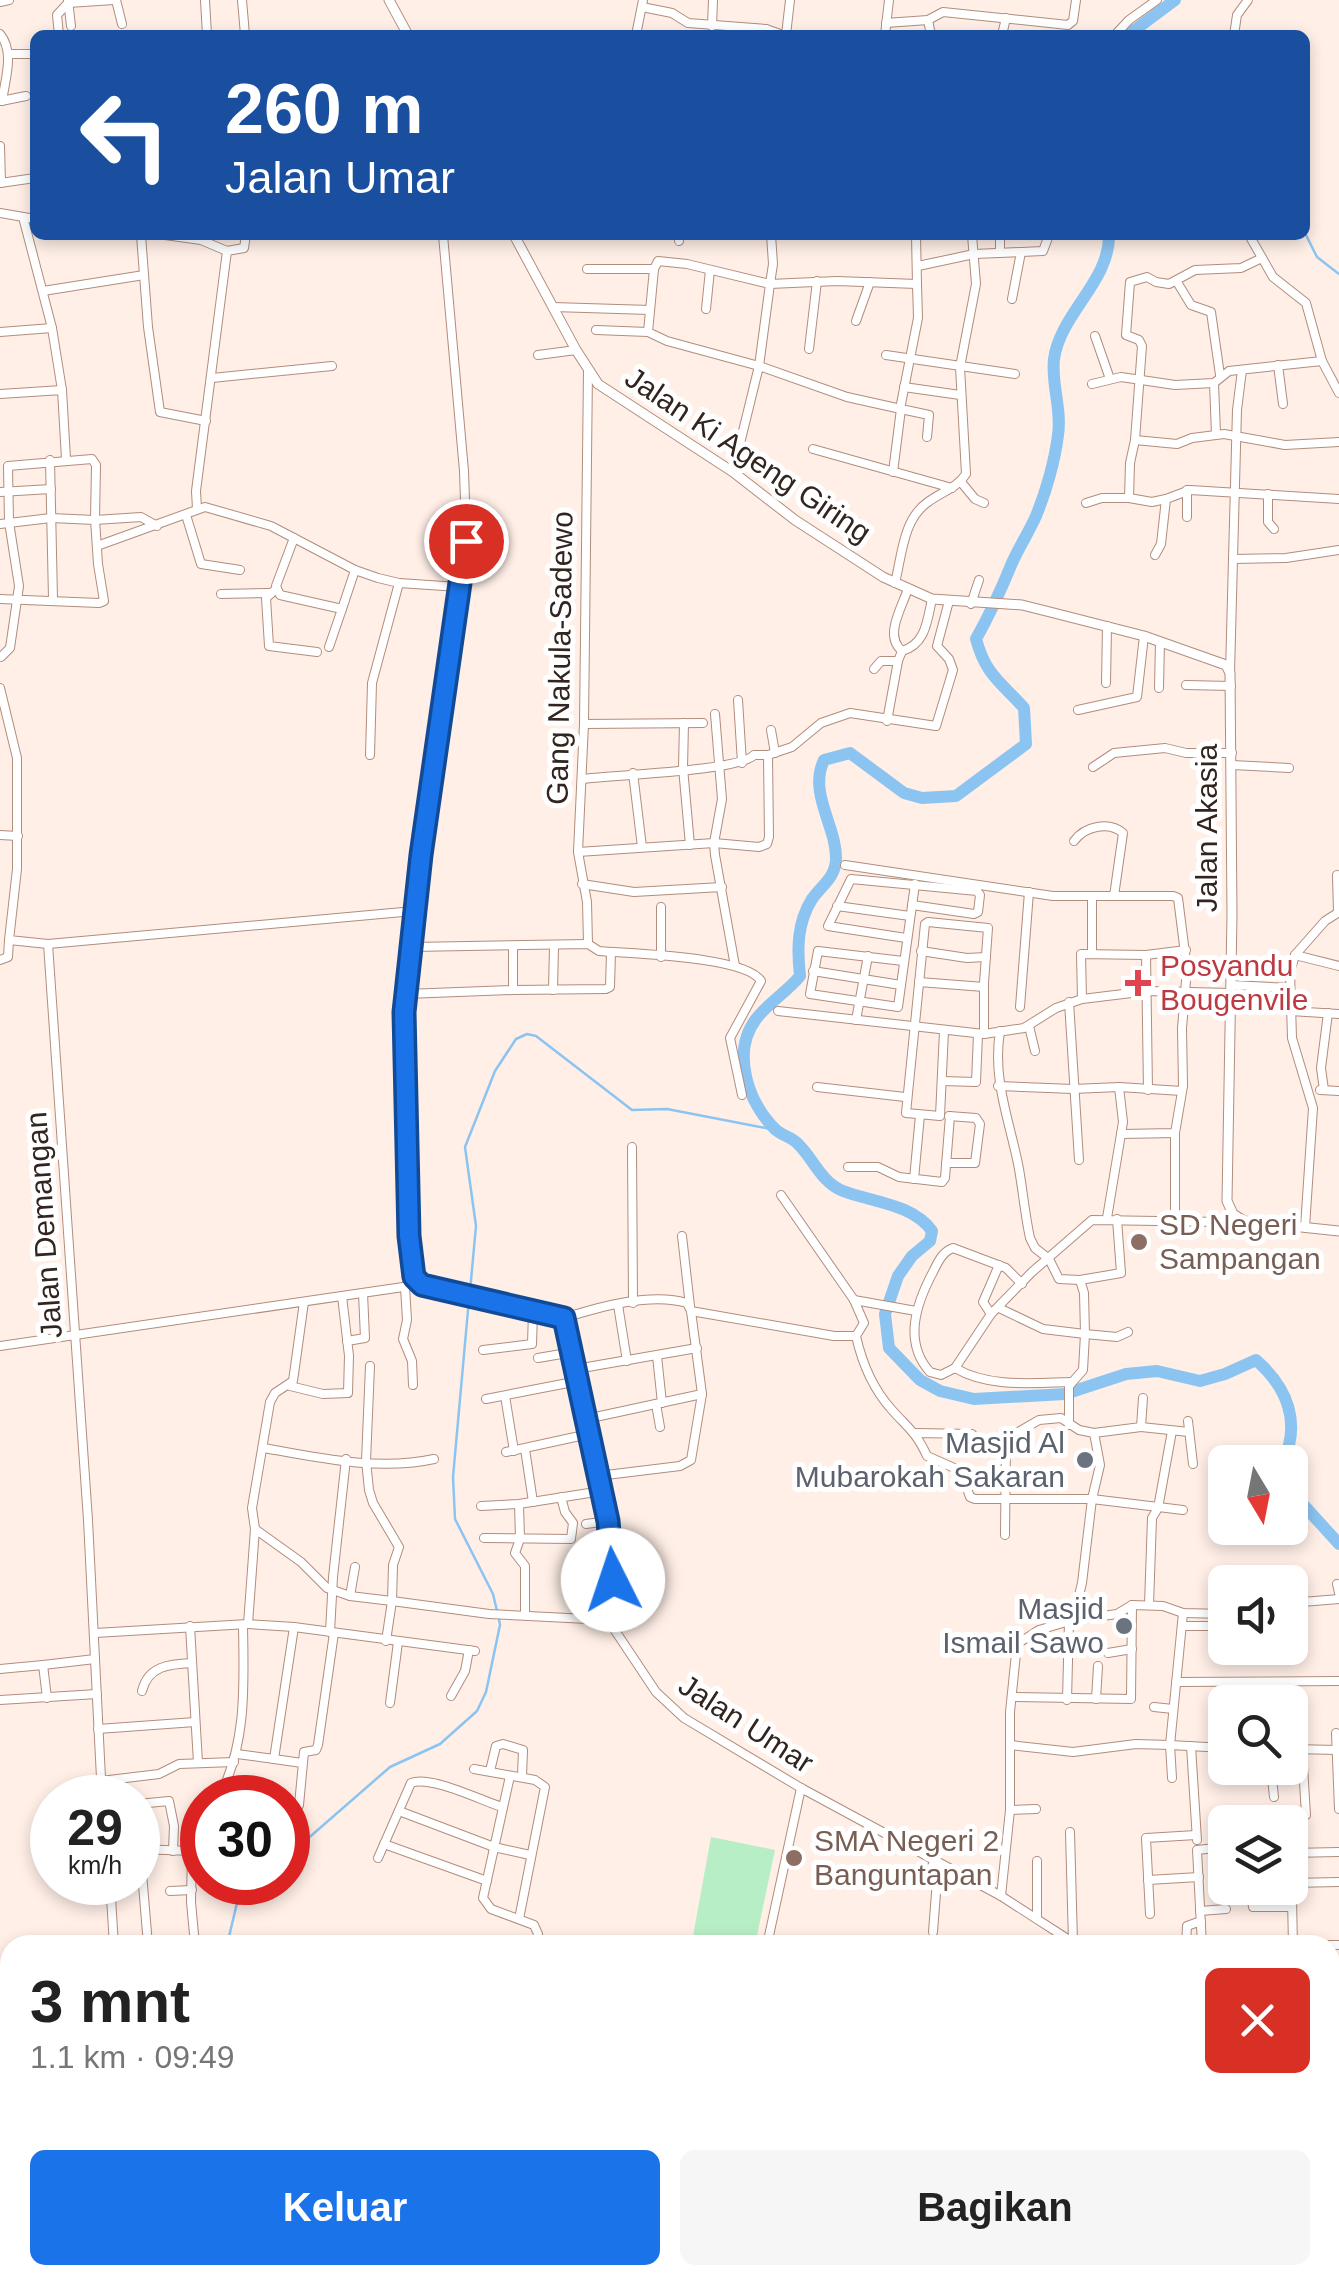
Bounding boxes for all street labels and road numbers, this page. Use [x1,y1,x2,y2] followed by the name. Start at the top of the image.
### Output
[619,360,877,549] street label: Jalan Ki Ageng Giring
[540,511,579,805] street label: Gang Nakula-Sadewo
[1190,743,1223,912] street label: Jalan Akasia
[19,1111,68,1339] street label: Jalan Demangan
[673,1668,820,1779] street label: Jalan Umar

